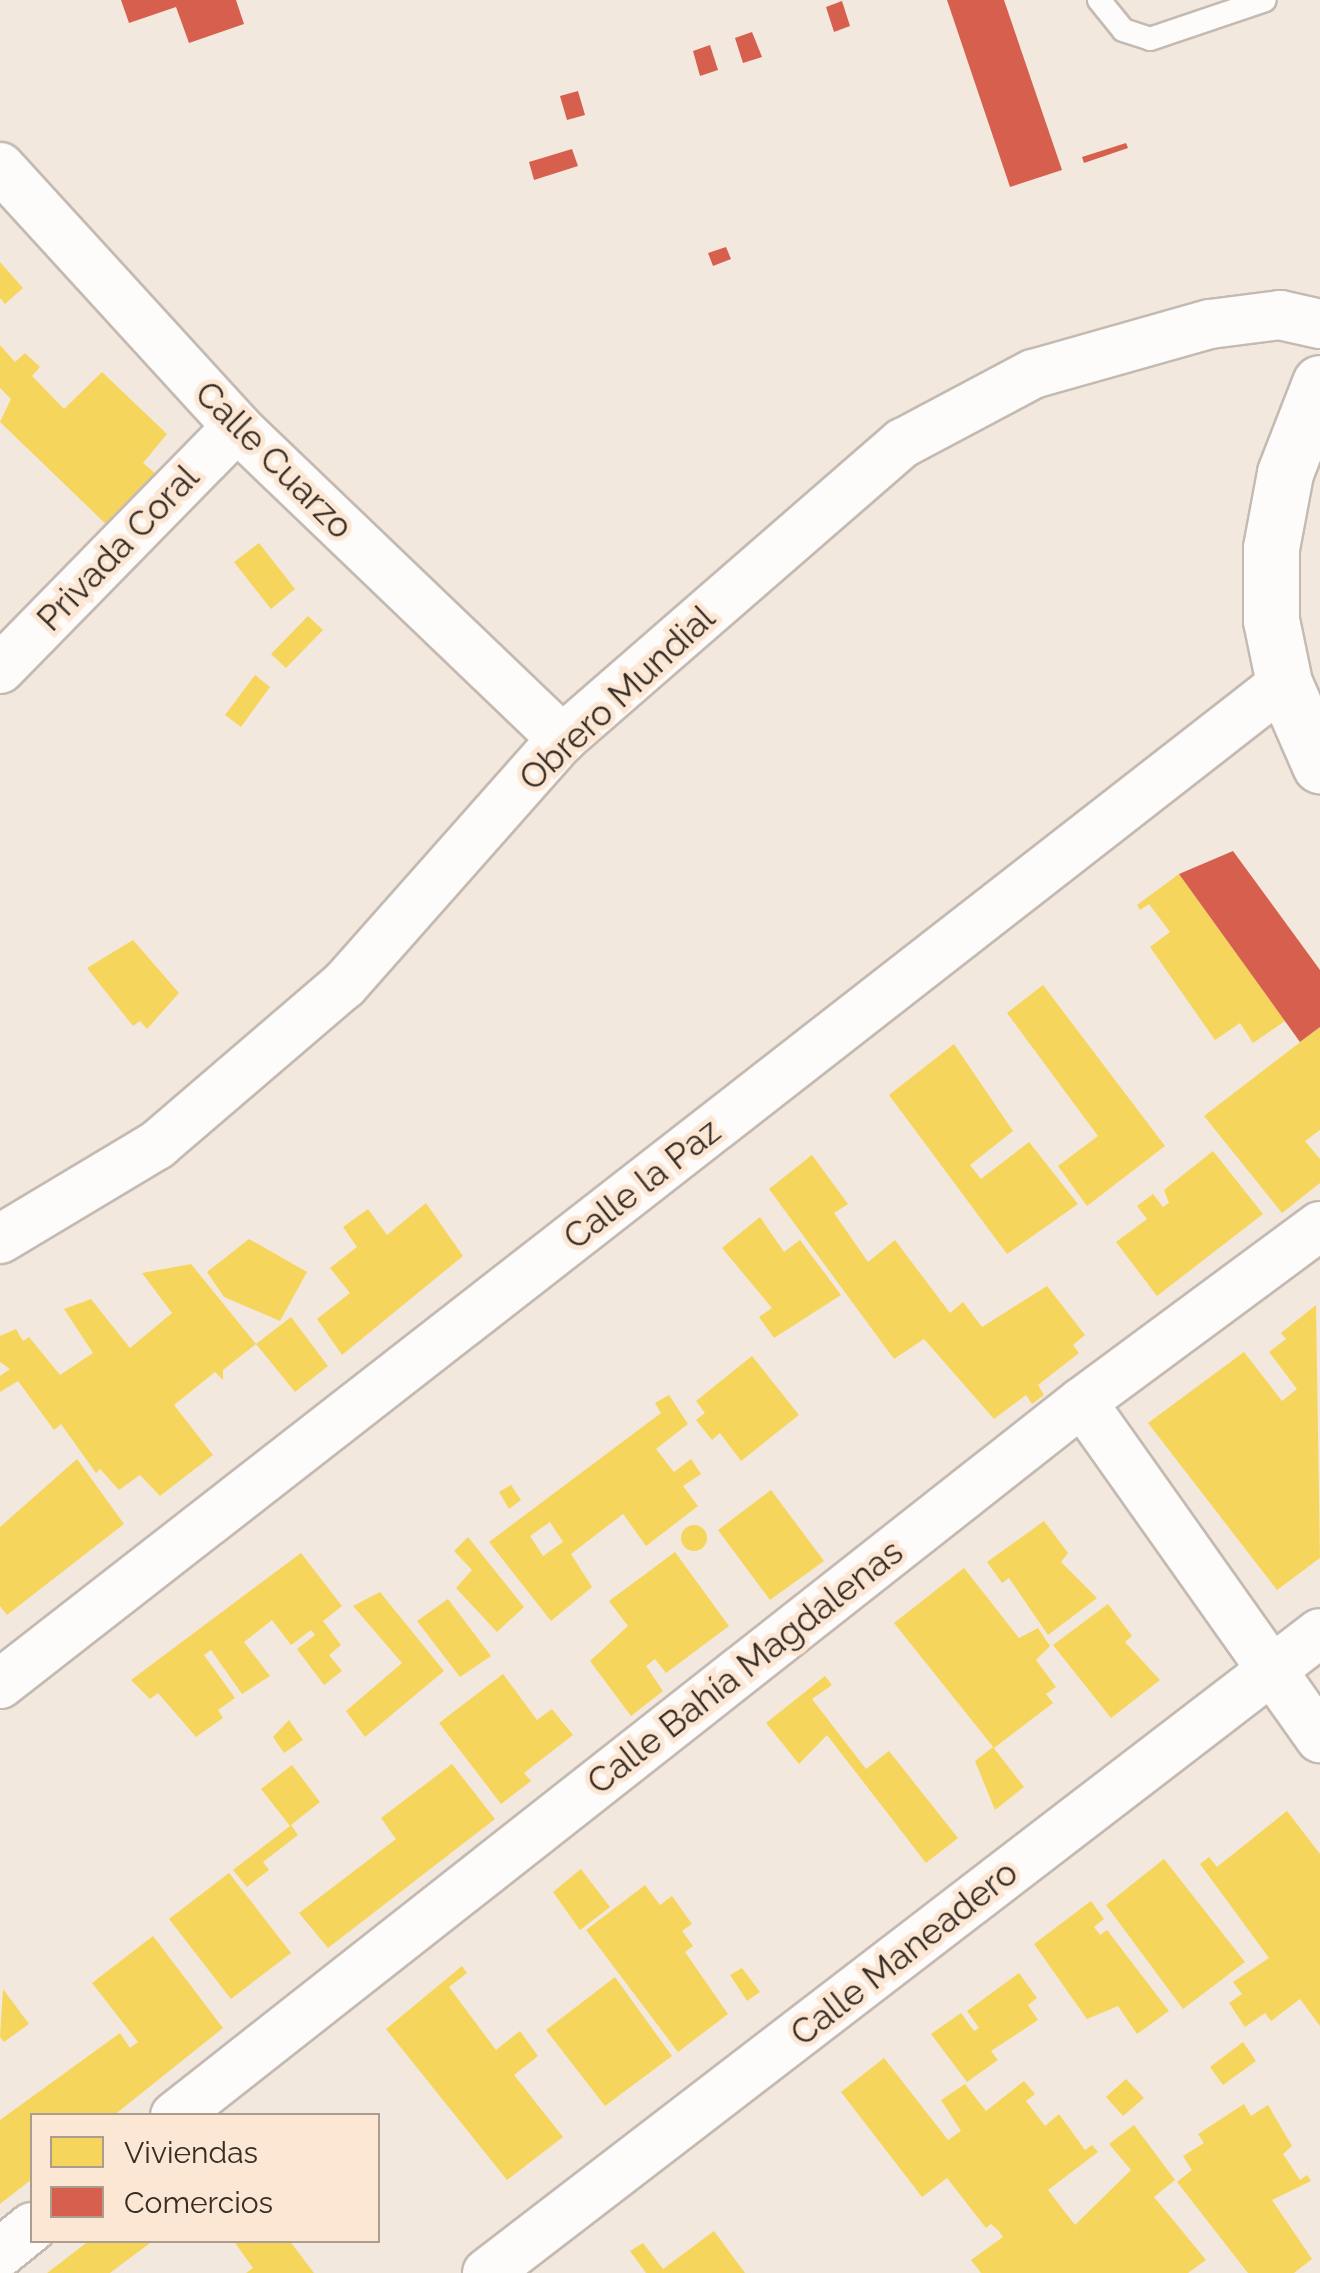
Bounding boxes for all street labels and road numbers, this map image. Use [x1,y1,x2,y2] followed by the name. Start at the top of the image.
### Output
[187,373,361,547] street label: Calle Cuarzo
[28,456,208,640] street label: Privada Coral
[511,597,723,799] street label: Obrero Mundial
[555,1110,729,1258] street label: Calle la Paz
[579,1531,911,1803] street label: Calle Bahía Magdalenas
[782,1851,1026,2055] street label: Calle Maneadero

